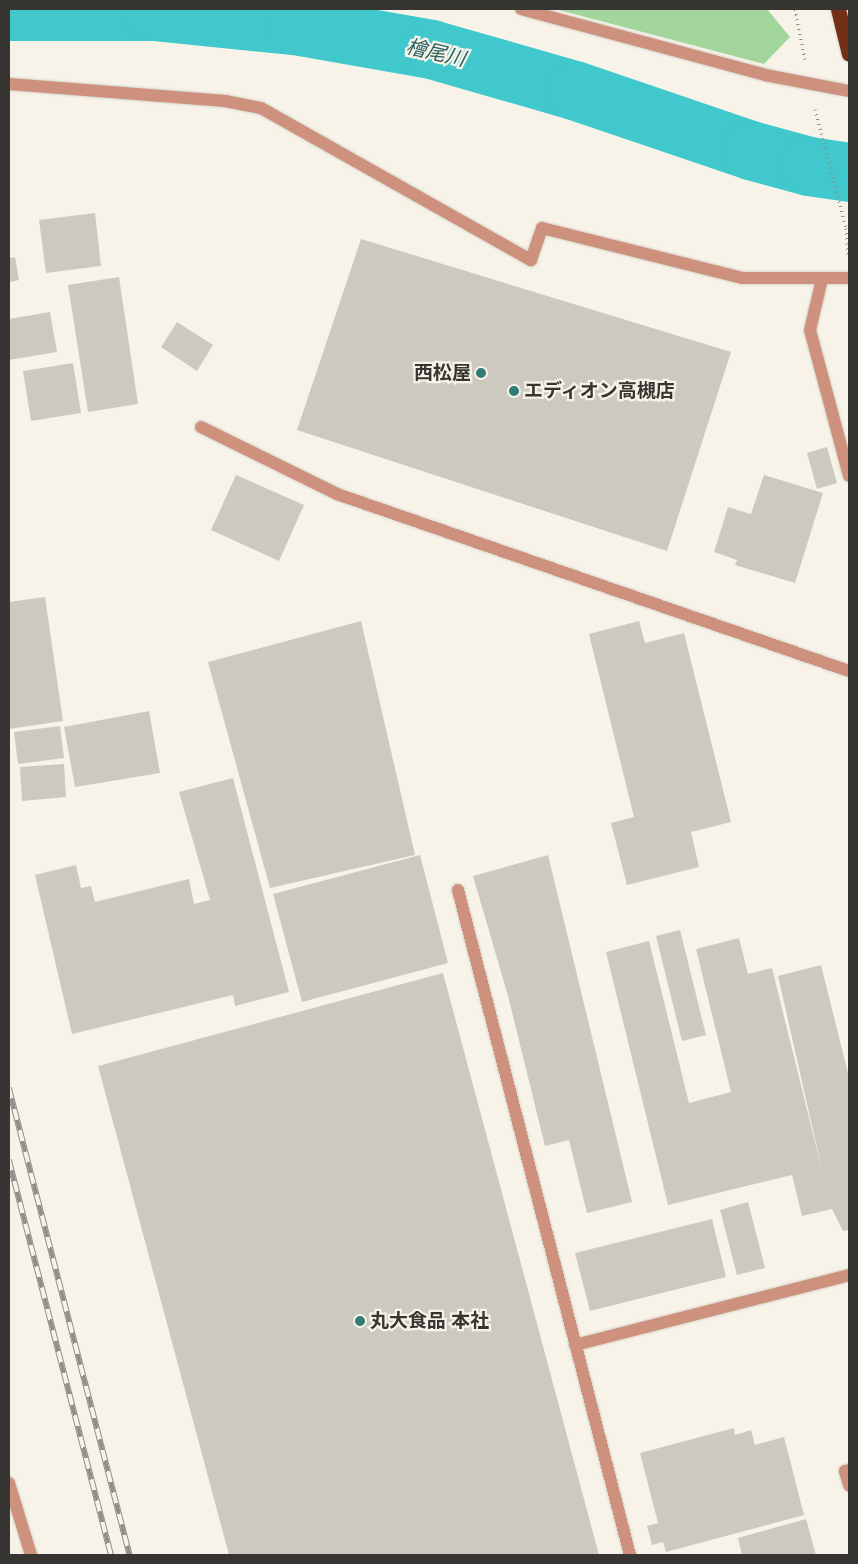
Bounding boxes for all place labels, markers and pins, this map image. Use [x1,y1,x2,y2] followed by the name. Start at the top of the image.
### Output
[414,362,471,384] place label: 西松屋
[475,367,487,379] marker: 西松屋
[524,380,676,402] place label: エディオン高槻店
[508,385,520,397] marker: エディオン高槻店
[370,1310,489,1332] place label: 丸大食品 本社
[354,1315,366,1327] marker: 丸大食品 本社

